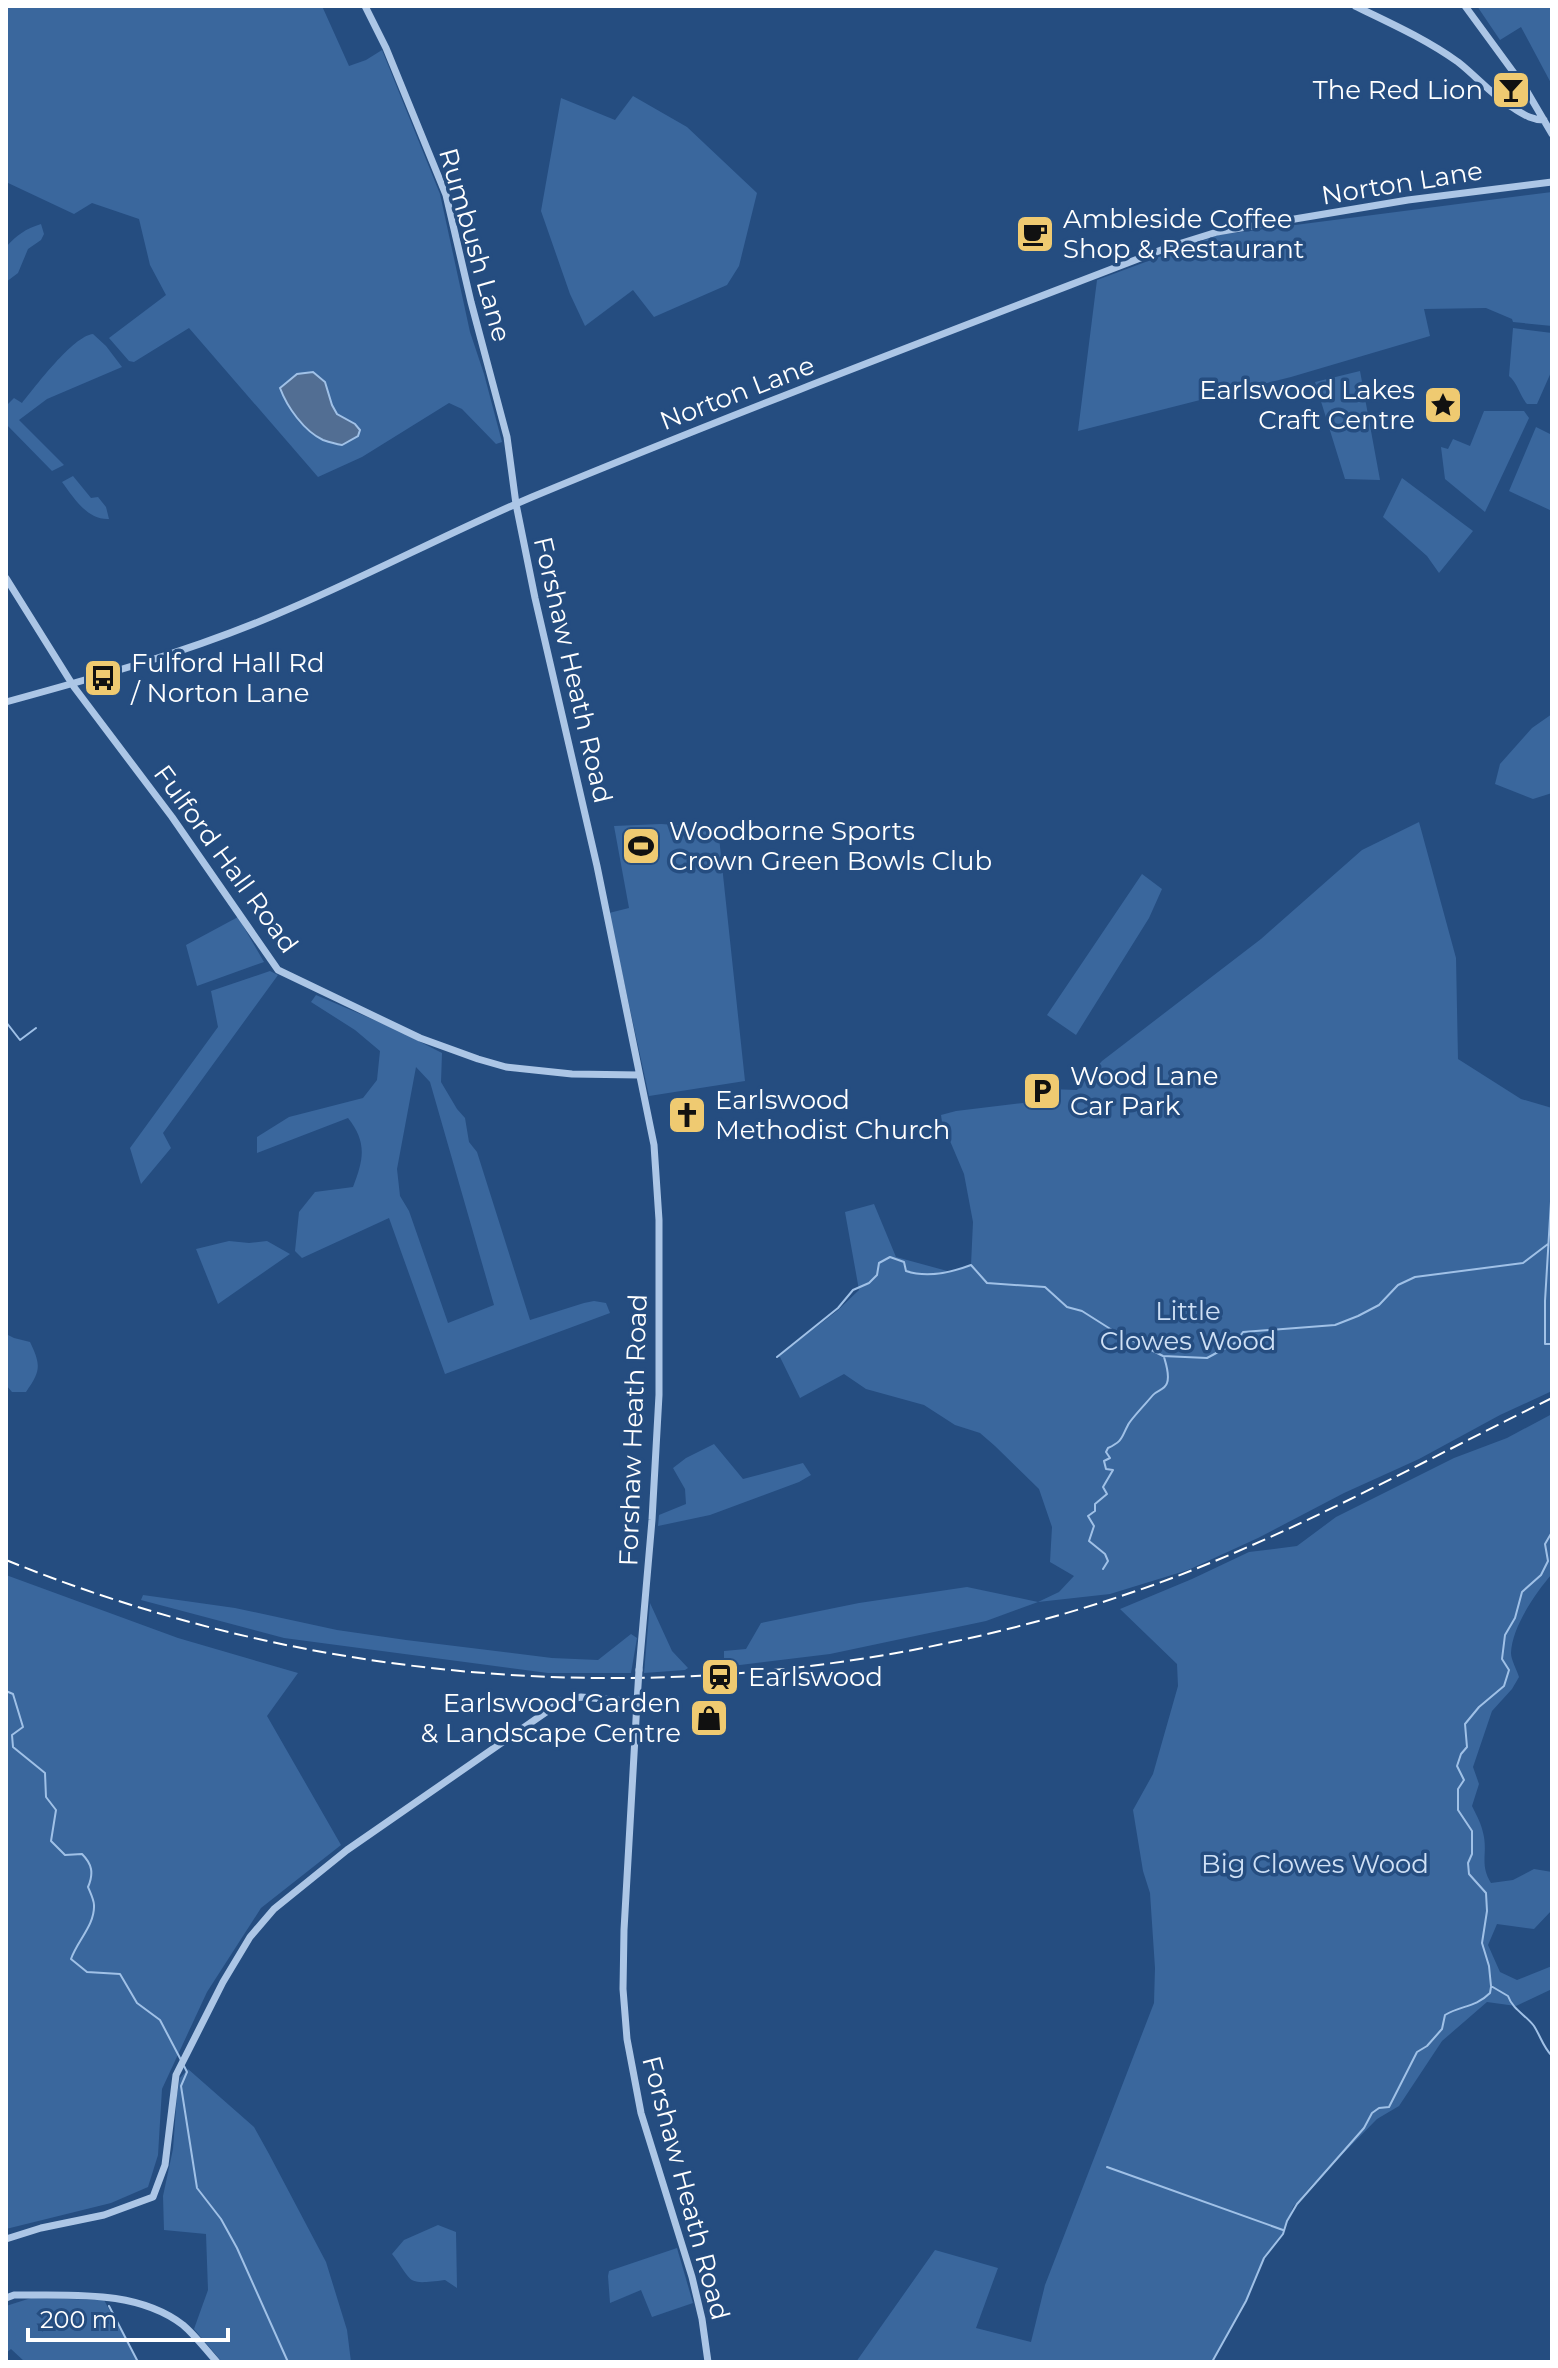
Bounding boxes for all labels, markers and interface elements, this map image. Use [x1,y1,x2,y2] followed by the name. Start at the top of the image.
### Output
[1490,69,1532,111] bar icon: The Red Lion
[1313,74,1483,106] place label: The Red Lion
[432,144,518,346] street label: Rumbush Lane
[1319,154,1485,212] street label: Norton Lane
[1063,203,1304,265] place label: Ambleside Coffee Shop & Restaurant
[1014,213,1056,255] cafe icon: Ambleside Coffee Shop & Restaurant
[655,349,819,437] street label: Norton Lane
[1199,374,1415,436] place label: Earlswood Lakes Craft Centre
[1422,384,1464,426] place icon: Earlswood Lakes Craft Centre
[527,534,619,806] street label: Forshaw Heath Road
[130,647,325,709] place label: Fulford Hall Rd / Norton Lane
[82,657,124,699] bus stop icon: Fulford Hall Rd / Norton Lane
[147,759,305,959] street label: Fulford Hall Road
[669,815,992,877] place label: Woodborne Sports Crown Green Bowls Club
[620,825,662,867] sports icon: Woodborne Sports Crown Green Bowls Club
[1070,1060,1218,1122] place label: Wood Lane Car Park
[1021,1070,1063,1112] parking icon: Wood Lane Car Park
[715,1084,950,1146] place label: Earlswood Methodist Church
[666,1094,708,1136] church icon: Earlswood Methodist Church
[612,1293,654,1567] street label: Forshaw Heath Road
[1100,1295,1276,1357] park label: Little Clowes Wood
[699,1656,741,1698] station icon: Earlswood
[748,1661,883,1693] place label: Earlswood
[421,1687,681,1749] place label: Earlswood Garden & Landscape Centre
[688,1697,730,1739] shop icon: Earlswood Garden & Landscape Centre
[1201,1848,1429,1880] park label: Big Clowes Wood
[635,2052,737,2324] street label: Forshaw Heath Road
[28,2292,228,2342] scale bar
[40,2305,117,2334] text: 200 m

